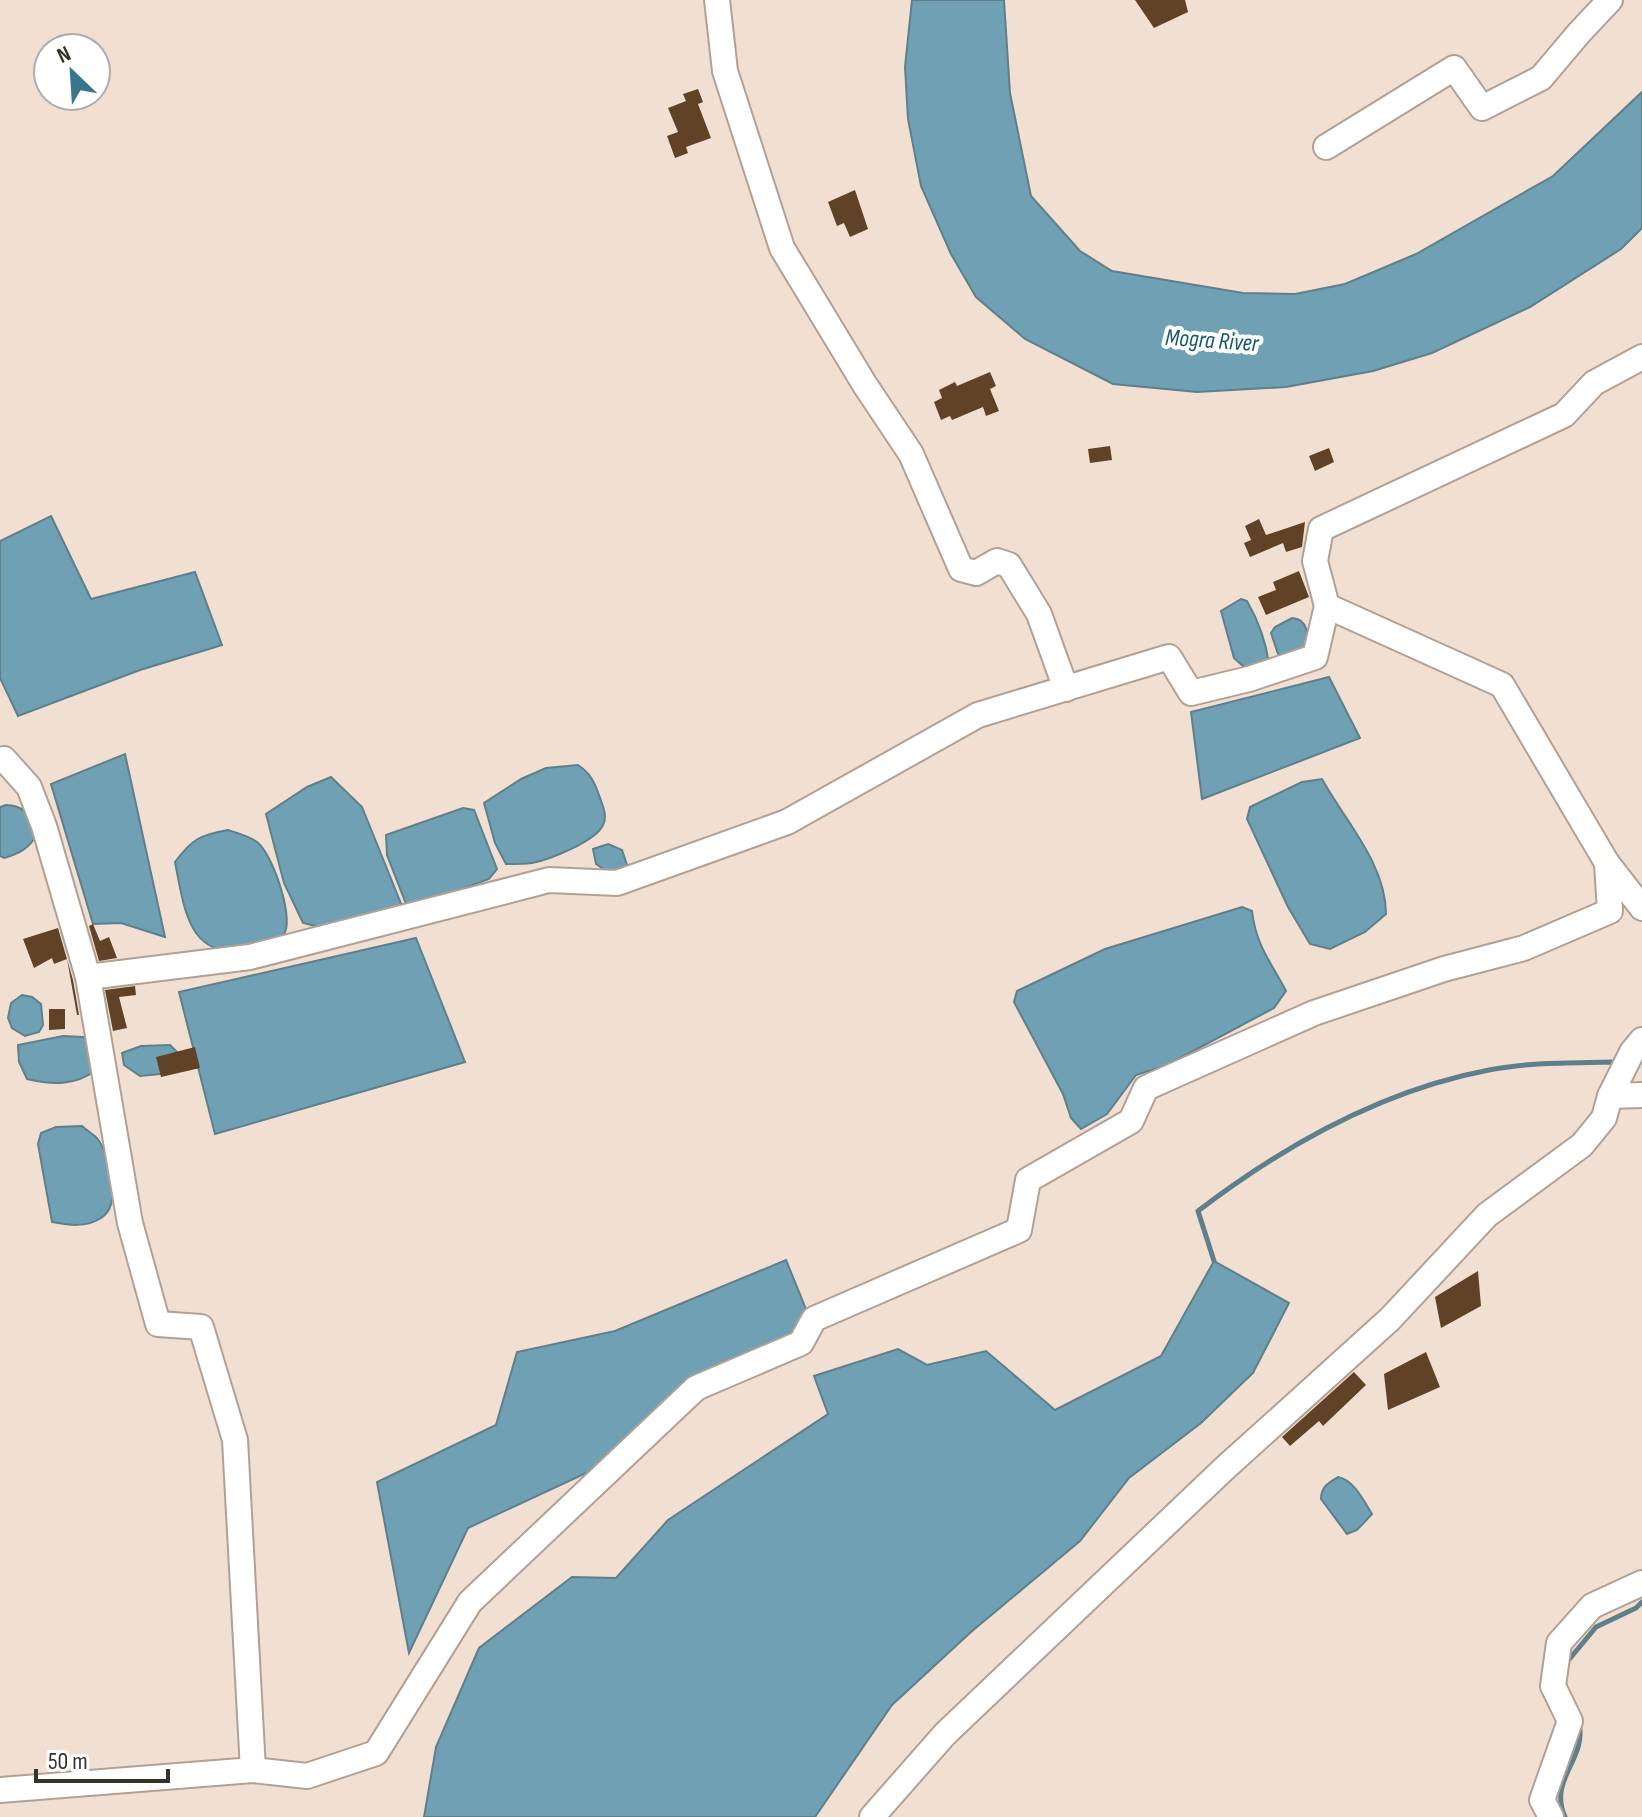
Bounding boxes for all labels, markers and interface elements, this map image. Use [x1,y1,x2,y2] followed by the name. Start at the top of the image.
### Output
[32,32,112,112] north arrow
[53,41,75,70] text: N
[1164,323,1261,358] water label: Mogra River
[36,1733,168,1783] scale bar
[48,1747,88,1776] text: 50 m

